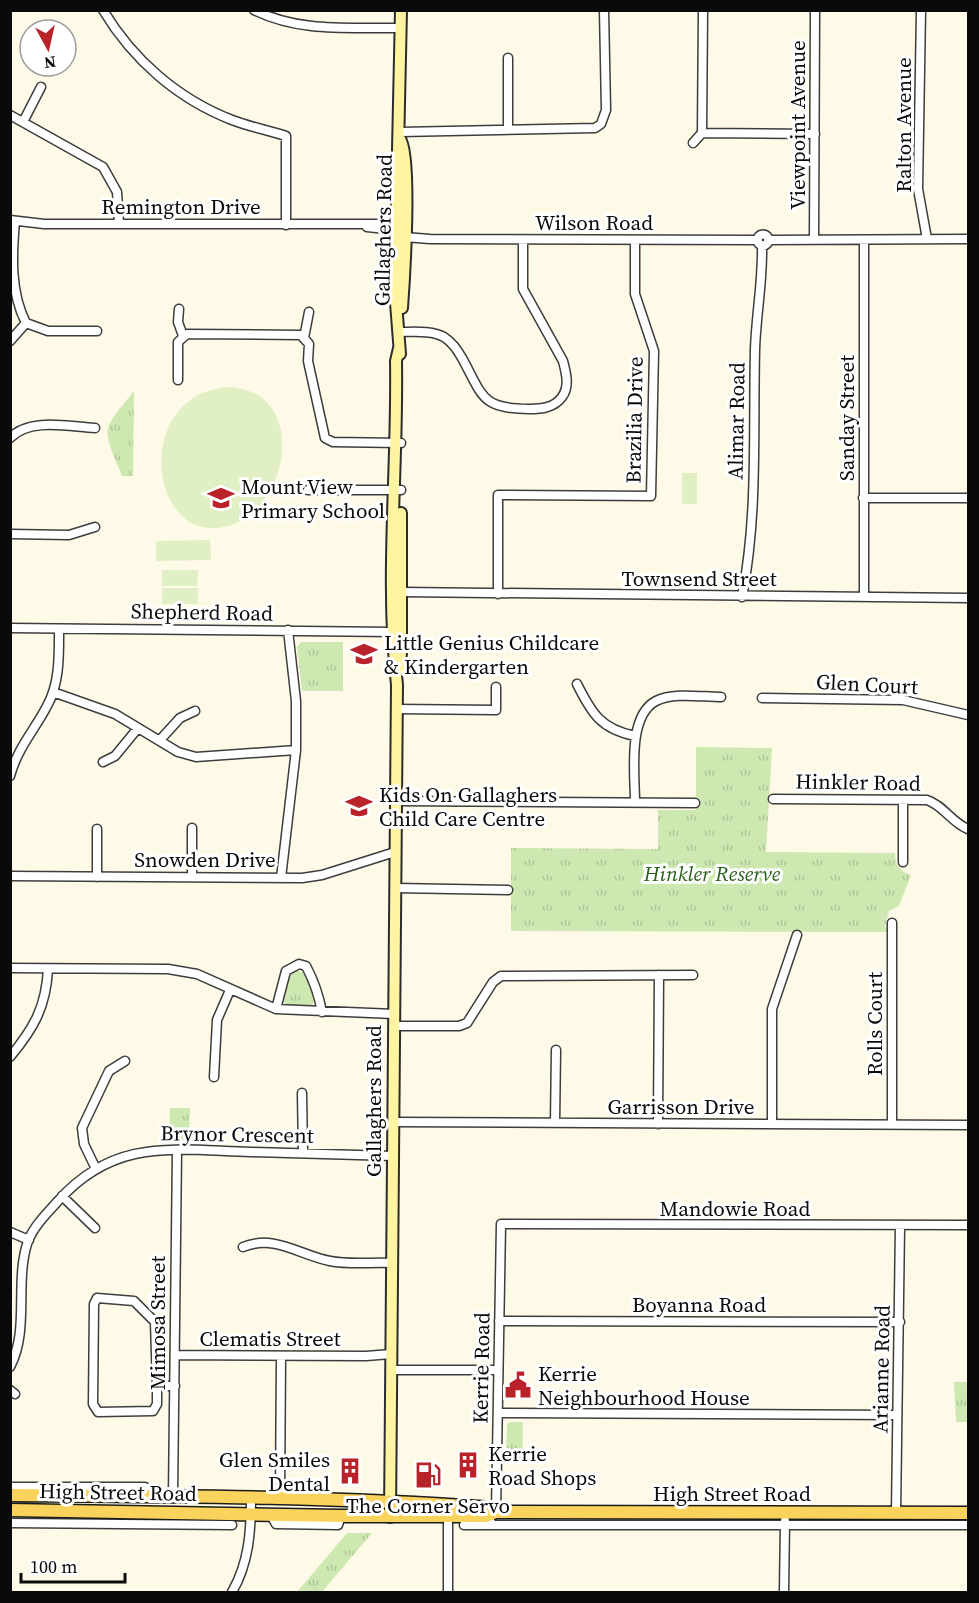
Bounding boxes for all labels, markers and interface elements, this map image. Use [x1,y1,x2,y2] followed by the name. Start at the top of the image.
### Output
[18,18,78,78] north arrow
[783,40,812,210] street label: Viewpoint Avenue
[42,51,57,75] text: N
[889,57,918,193] street label: Ralton Avenue
[367,154,399,306] street label: Gallaghers Road
[101,192,261,221] street label: Remington Drive
[535,208,653,237] street label: Wilson Road
[832,355,861,481] street label: Sanday Street
[618,356,650,484] street label: Brazilia Drive
[720,362,752,480] street label: Alimar Road
[241,472,385,525] place label: Mount View Primary School
[206,483,236,513] school or university icon: Mount View Primary School
[621,564,777,593] street label: Townsend Street
[131,596,273,628] street label: Shepherd Road
[384,628,599,681] place label: Little Genius Childcare & Kindergarten
[349,639,379,669] school or university icon: Little Genius Childcare & Kindergarten
[815,667,919,701] street label: Glen Court
[795,766,921,798] street label: Hinkler Road
[379,780,557,833] place label: Kids On Gallaghers Child Care Centre
[344,791,374,821] school or university icon: Kids On Gallaghers Child Care Centre
[134,845,276,874] street label: Snowden Drive
[643,859,781,888] park label: Hinkler Reserve
[860,972,889,1076] street label: Rolls Court
[359,1025,388,1177] street label: Gallaghers Road
[608,1092,754,1121] street label: Garrisson Drive
[160,1118,314,1150] street label: Brynor Crescent
[660,1194,810,1223] street label: Mandowie Road
[143,1256,172,1390] street label: Mimosa Street
[632,1290,766,1319] street label: Boyanna Road
[865,1305,897,1433] street label: Arianne Road
[466,1312,496,1424] street label: Kerrie Road
[199,1324,341,1353] street label: Clematis Street
[538,1359,750,1412] place label: Kerrie Neighbourhood House
[503,1370,533,1400] public building icon: Kerrie Neighbourhood House
[488,1439,596,1492] place label: Kerrie Road Shops
[219,1445,330,1498] place label: Glen Smiles Dental
[453,1450,483,1480] building icon: Kerrie Road Shops
[335,1456,365,1486] building icon: Glen Smiles Dental
[413,1460,443,1490] fuel station icon: The Corner Servo
[39,1476,197,1508] street label: High Street Road
[653,1479,811,1508] street label: High Street Road
[346,1491,510,1520] place label: The Corner Servo
[21,1546,124,1584] scale bar
[30,1554,77,1579] text: 100 m

